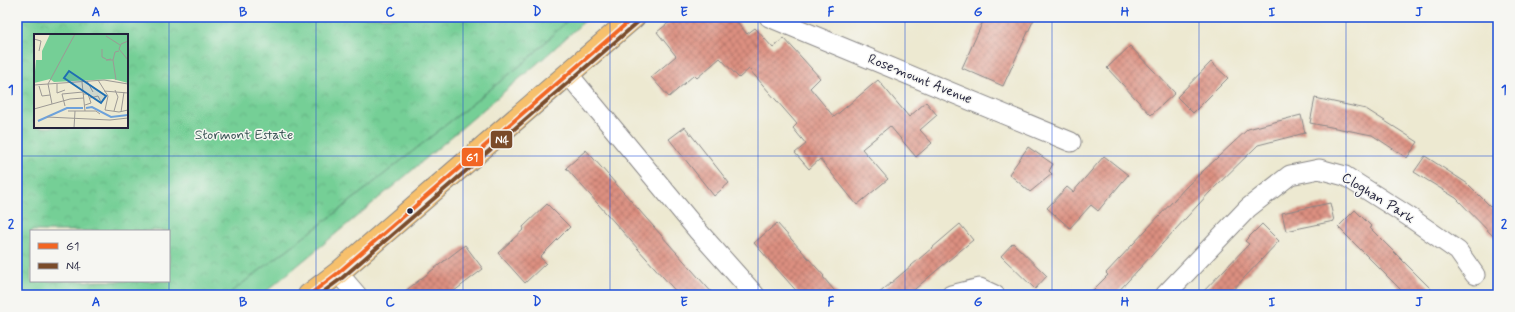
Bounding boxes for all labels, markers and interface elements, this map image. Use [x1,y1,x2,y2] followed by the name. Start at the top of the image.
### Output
[92,4,100,21] text: A
[239,4,248,21] text: B
[385,4,395,21] text: C
[533,4,542,21] text: D
[680,4,688,21] text: E
[828,4,835,21] text: F
[974,4,983,21] text: G
[1121,4,1130,21] text: H
[1269,4,1276,21] text: I
[1415,4,1423,21] text: J
[34,34,128,128] inset map
[865,50,975,108] street label: Rosemount Avenue
[8,82,14,99] text: 1
[1501,82,1507,99] text: 1
[195,126,293,144] park label: Stormont Estate
[490,130,513,149] line badge: N4
[495,134,509,148] text: N4
[461,147,484,167] line badge: G1
[466,151,478,165] text: G1
[1338,168,1418,229] street label: Cloghan Park
[405,206,415,216] unlabelled marker
[8,216,15,233] text: 2
[1501,216,1508,233] text: 2
[30,230,170,282] legend
[66,239,79,255] text: G1
[66,259,81,275] text: N4
[92,294,100,311] text: A
[239,294,248,311] text: B
[385,294,395,311] text: C
[533,294,542,311] text: D
[680,294,688,311] text: E
[828,294,835,311] text: F
[974,294,983,311] text: G
[1121,294,1130,311] text: H
[1269,294,1276,311] text: I
[1415,294,1423,311] text: J

